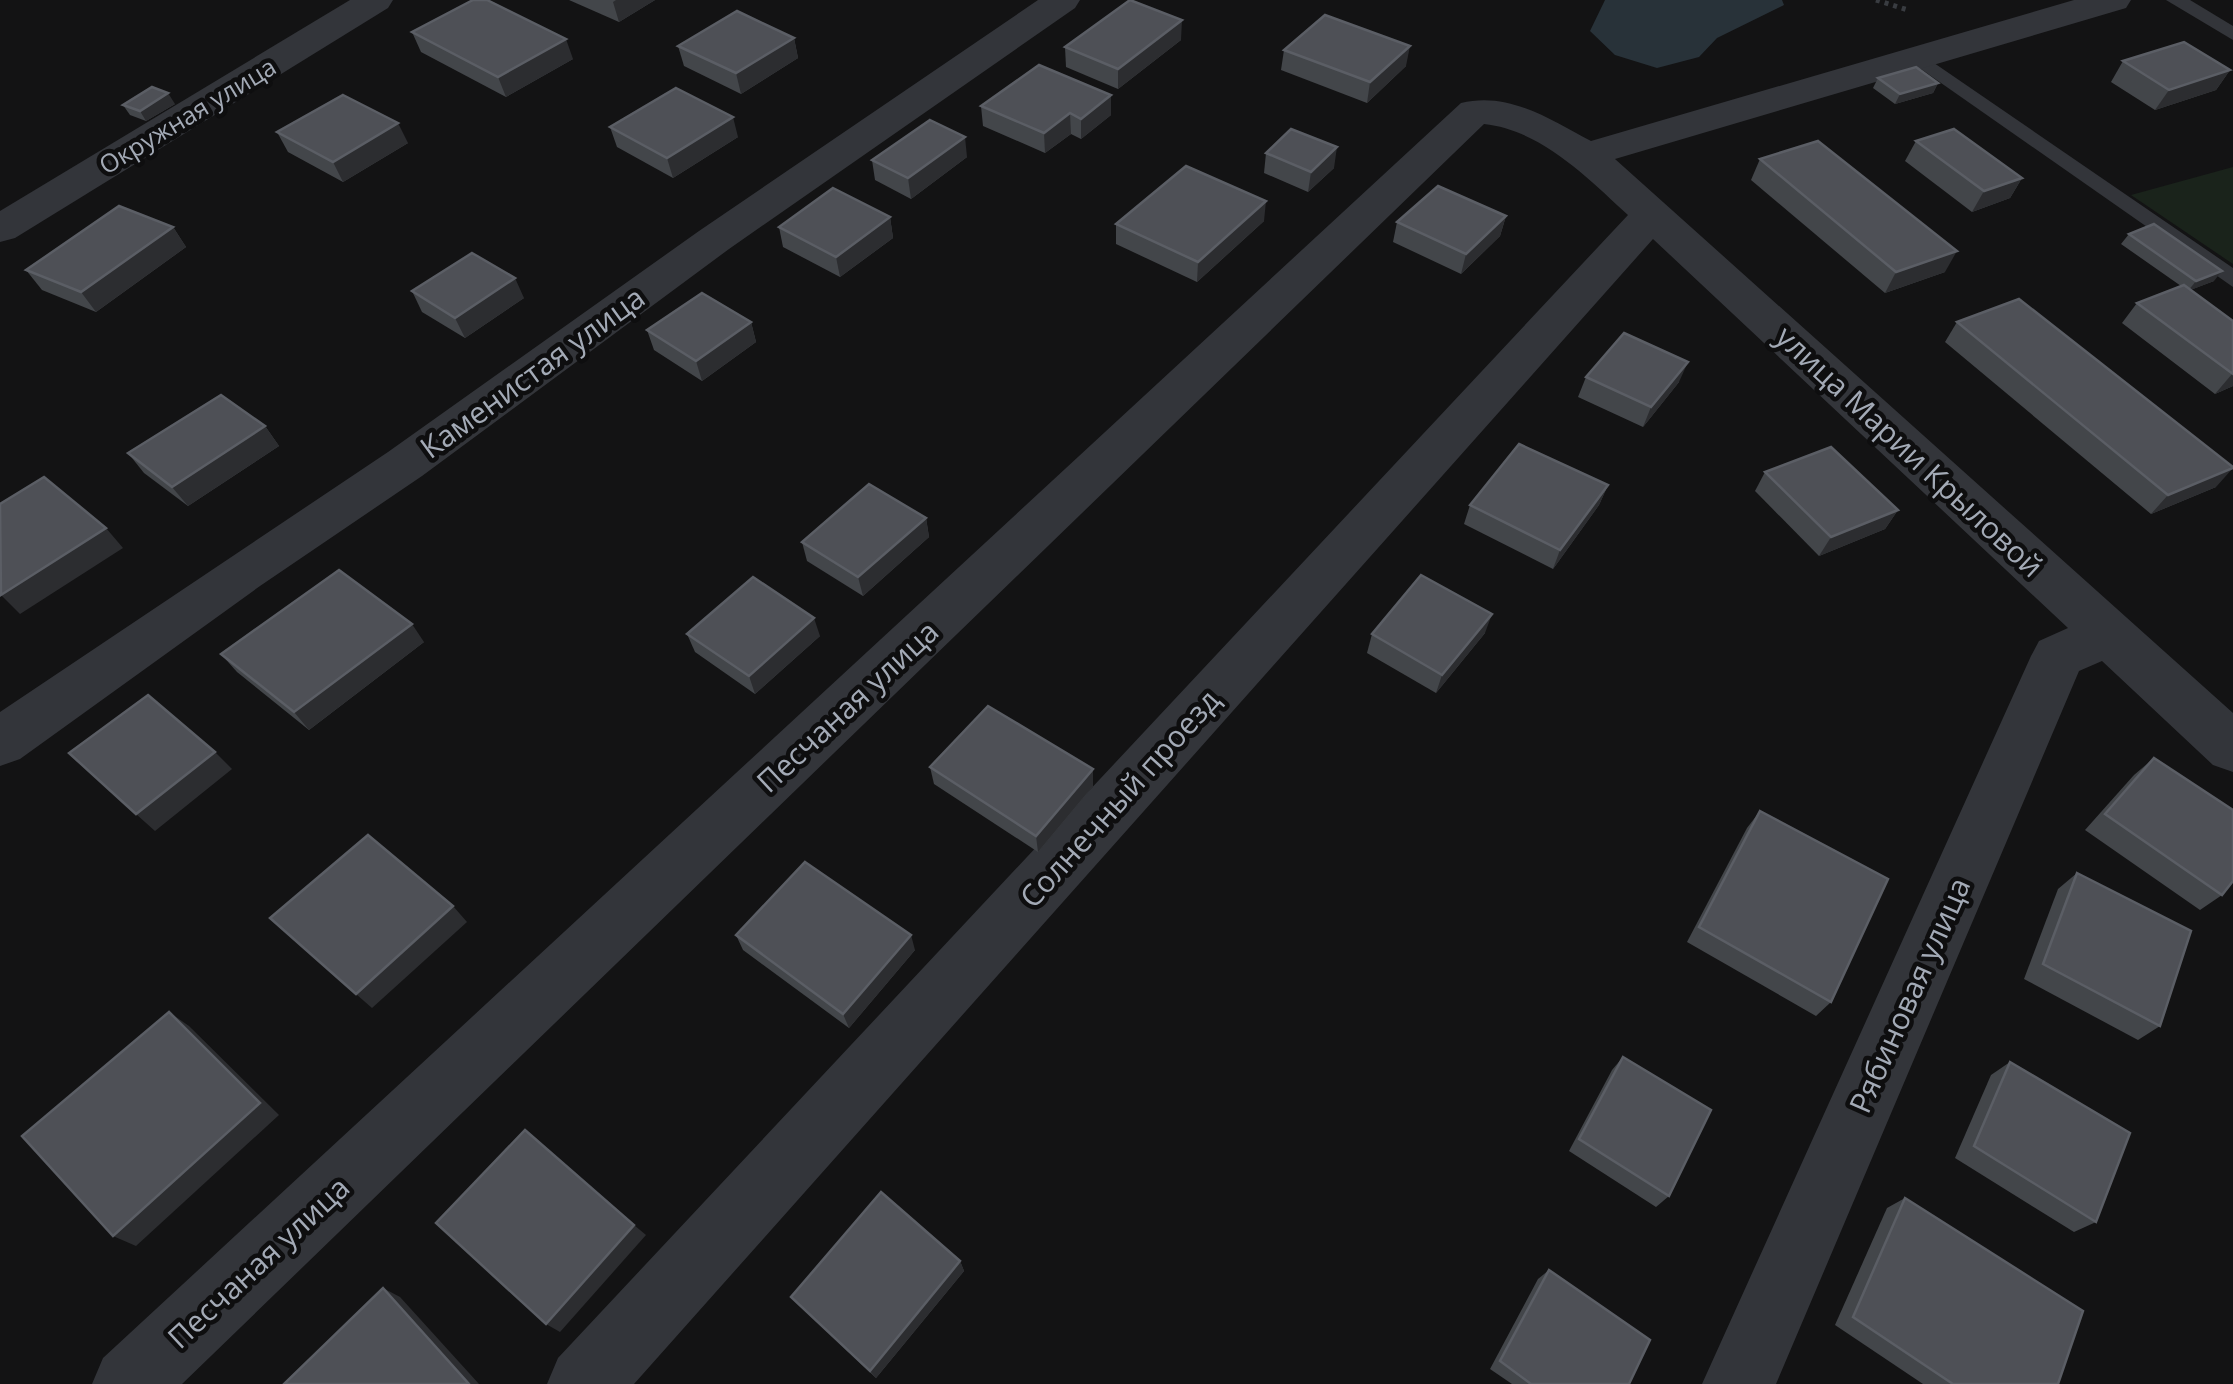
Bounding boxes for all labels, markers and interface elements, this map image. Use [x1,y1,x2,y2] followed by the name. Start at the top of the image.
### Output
[92,49,282,181] street label: Окружная улица
[411,277,653,467] street label: Каменистая улица
[1767,316,2053,586] street label: улица Марии Крыловой
[747,611,947,801] street label: Песчаная улица
[1010,680,1228,916] street label: Солнечный проезд
[1839,871,1979,1119] street label: Рябиновая улица
[158,1167,358,1357] street label: Песчаная улица

